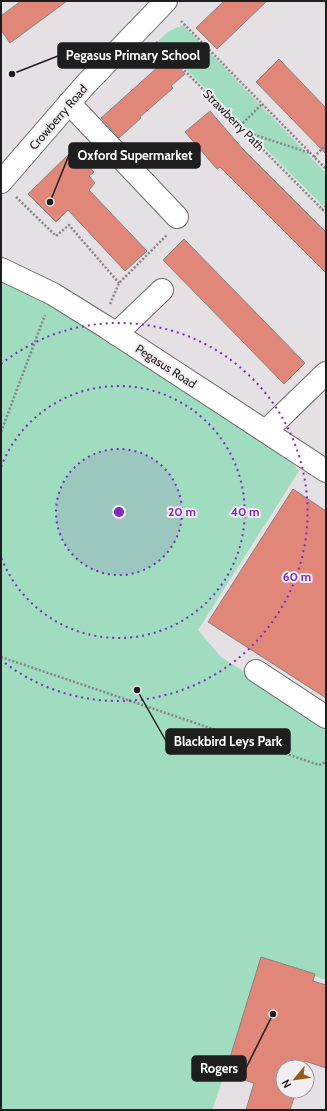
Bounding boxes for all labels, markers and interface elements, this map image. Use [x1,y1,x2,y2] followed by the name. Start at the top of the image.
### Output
[58,43,209,68] callout: Pegasus Primary School
[66,47,201,63] text: Pegasus Primary School
[26,81,90,153] street label: Crowberry Road
[200,86,268,154] street label: Strawberry Path
[69,143,200,168] callout: Oxford Supermarket
[78,147,193,163] text: Oxford Supermarket
[133,341,199,391] street label: Pegasus Road
[168,504,196,519] text: 20 m
[230,504,260,519] text: 40 m
[112,505,126,519] centre of rings
[283,569,311,584] text: 60 m
[166,729,290,754] callout: Blackbird Leys Park
[174,733,283,749] text: Blackbird Leys Park
[192,1056,246,1081] callout: Rogers
[275,1059,315,1099] north arrow
[200,1060,239,1076] text: Rogers
[278,1077,294,1091] text: N

